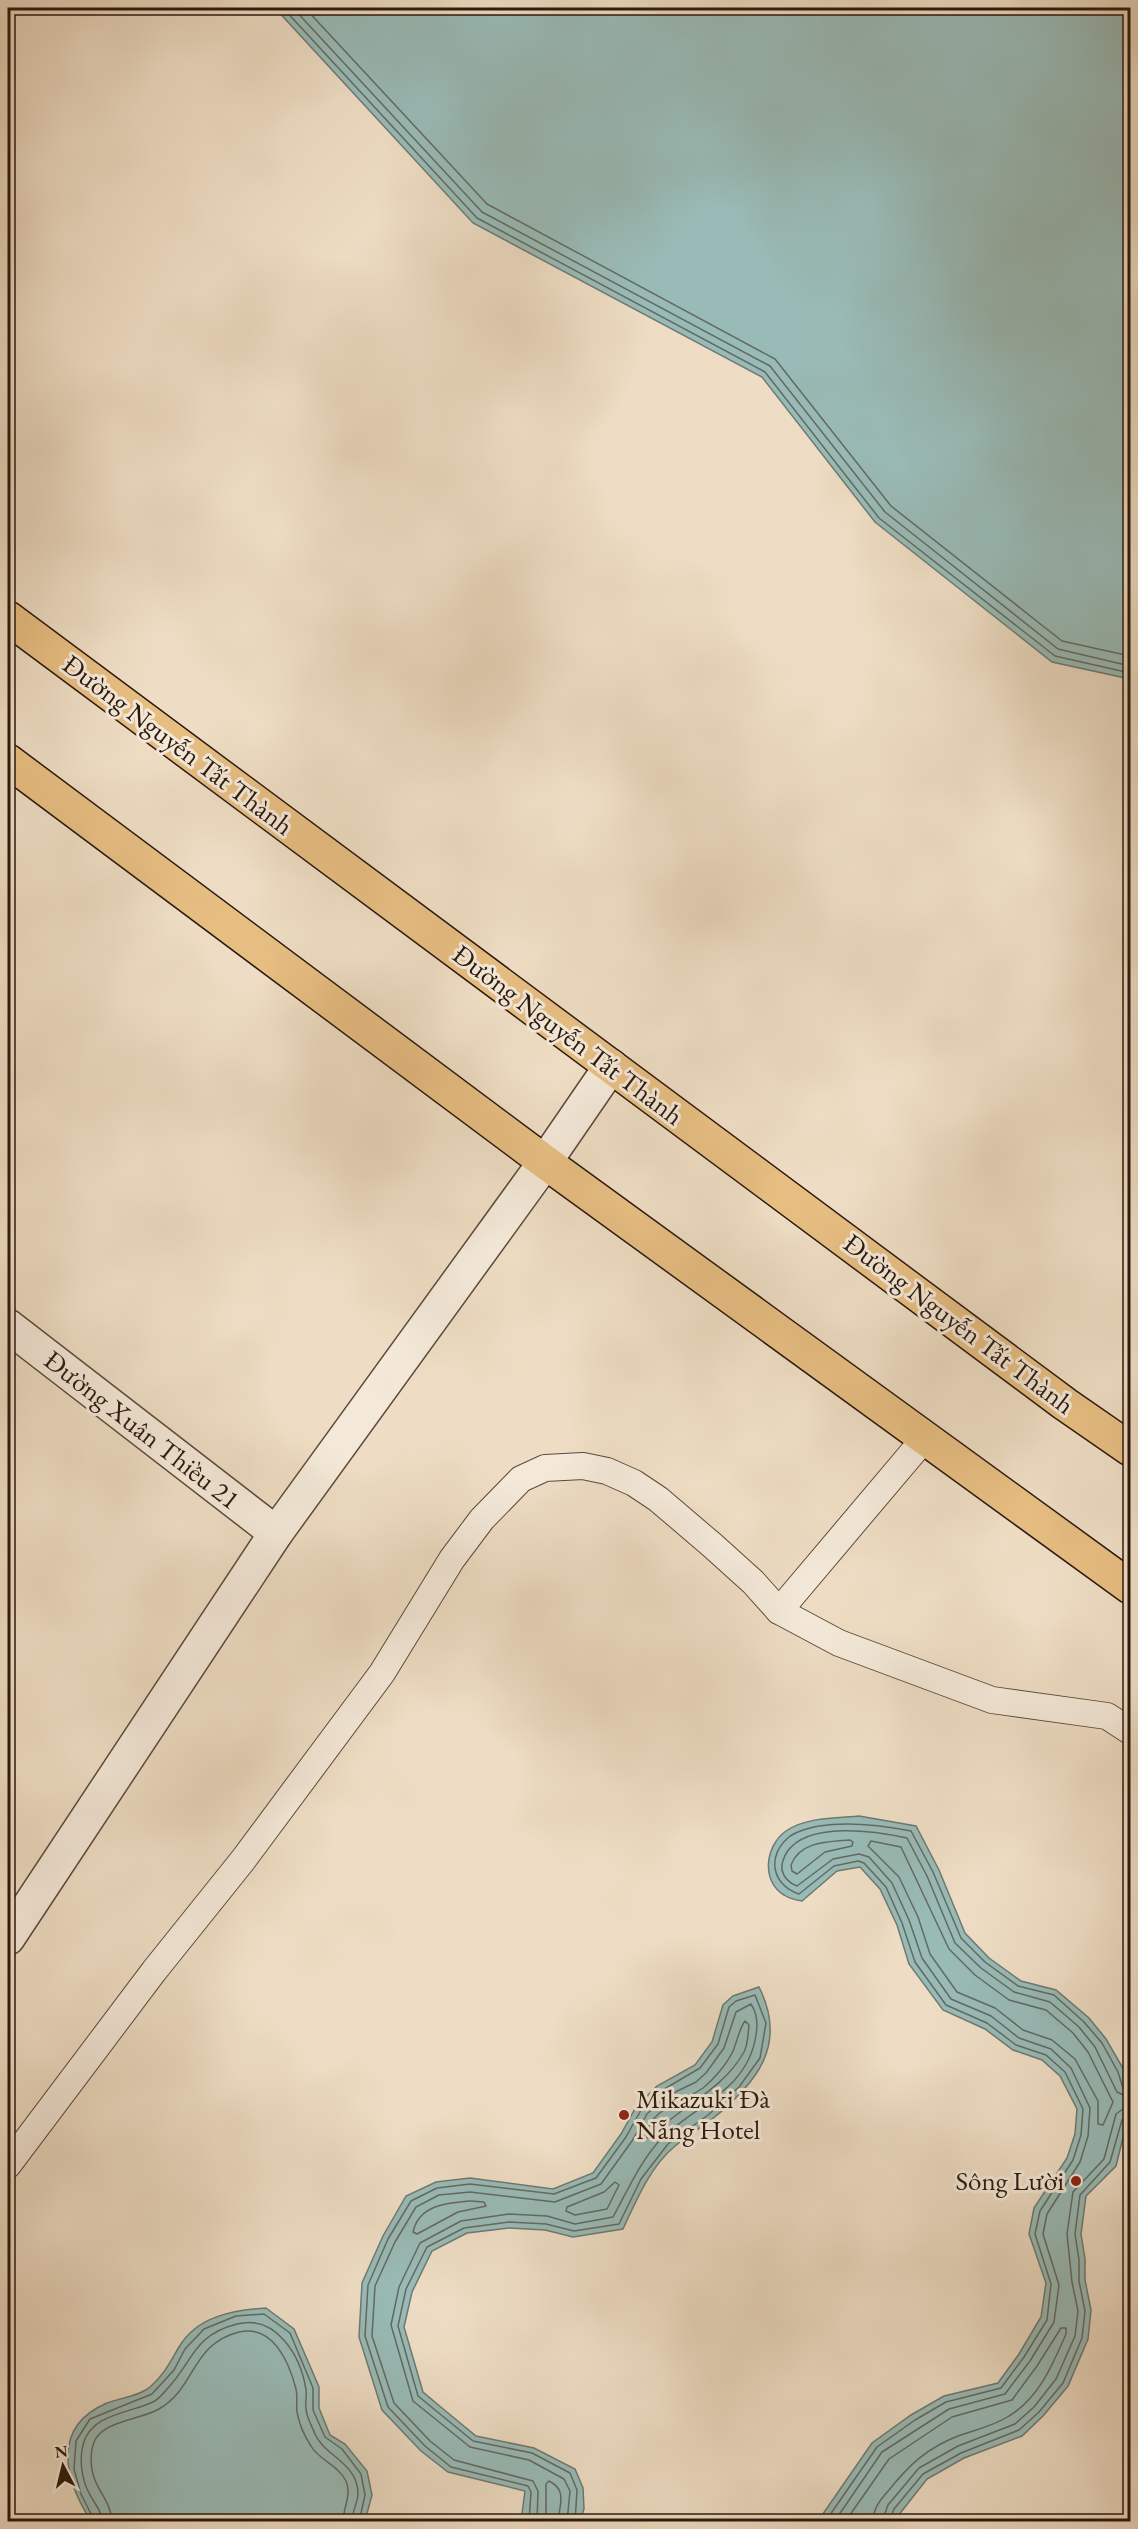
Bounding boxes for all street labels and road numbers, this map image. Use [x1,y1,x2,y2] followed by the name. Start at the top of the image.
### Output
[56,646,301,843] street label: Đường Nguyễn Tất Thành
[446,936,691,1133] street label: Đường Nguyễn Tất Thành
[837,1225,1082,1422] street label: Đường Nguyễn Tất Thành
[37,1342,247,1517] street label: Đường Xuân Thiều 21

